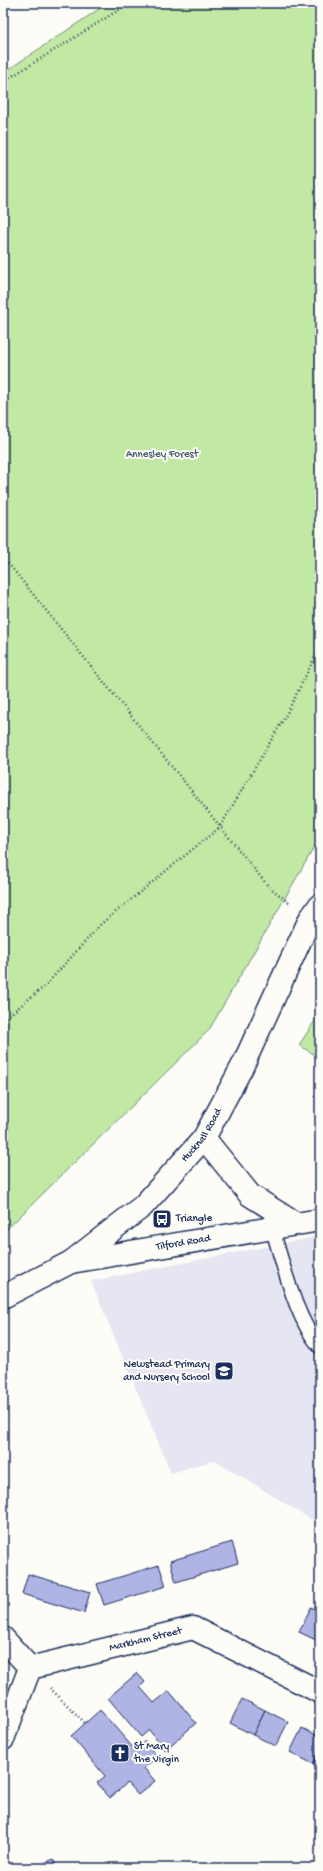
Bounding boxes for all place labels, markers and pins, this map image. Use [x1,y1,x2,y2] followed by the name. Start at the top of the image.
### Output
[151,1208,173,1230] bus stop icon: Triangle
[175,1213,213,1225] place label: Triangle
[123,1359,211,1384] place label: Newstead Primary and Nursery School
[213,1360,235,1382] school or university icon: Newstead Primary and Nursery School
[133,1741,180,1766] place label: St Mary the Virgin
[109,1742,131,1764] church icon: St Mary the Virgin

